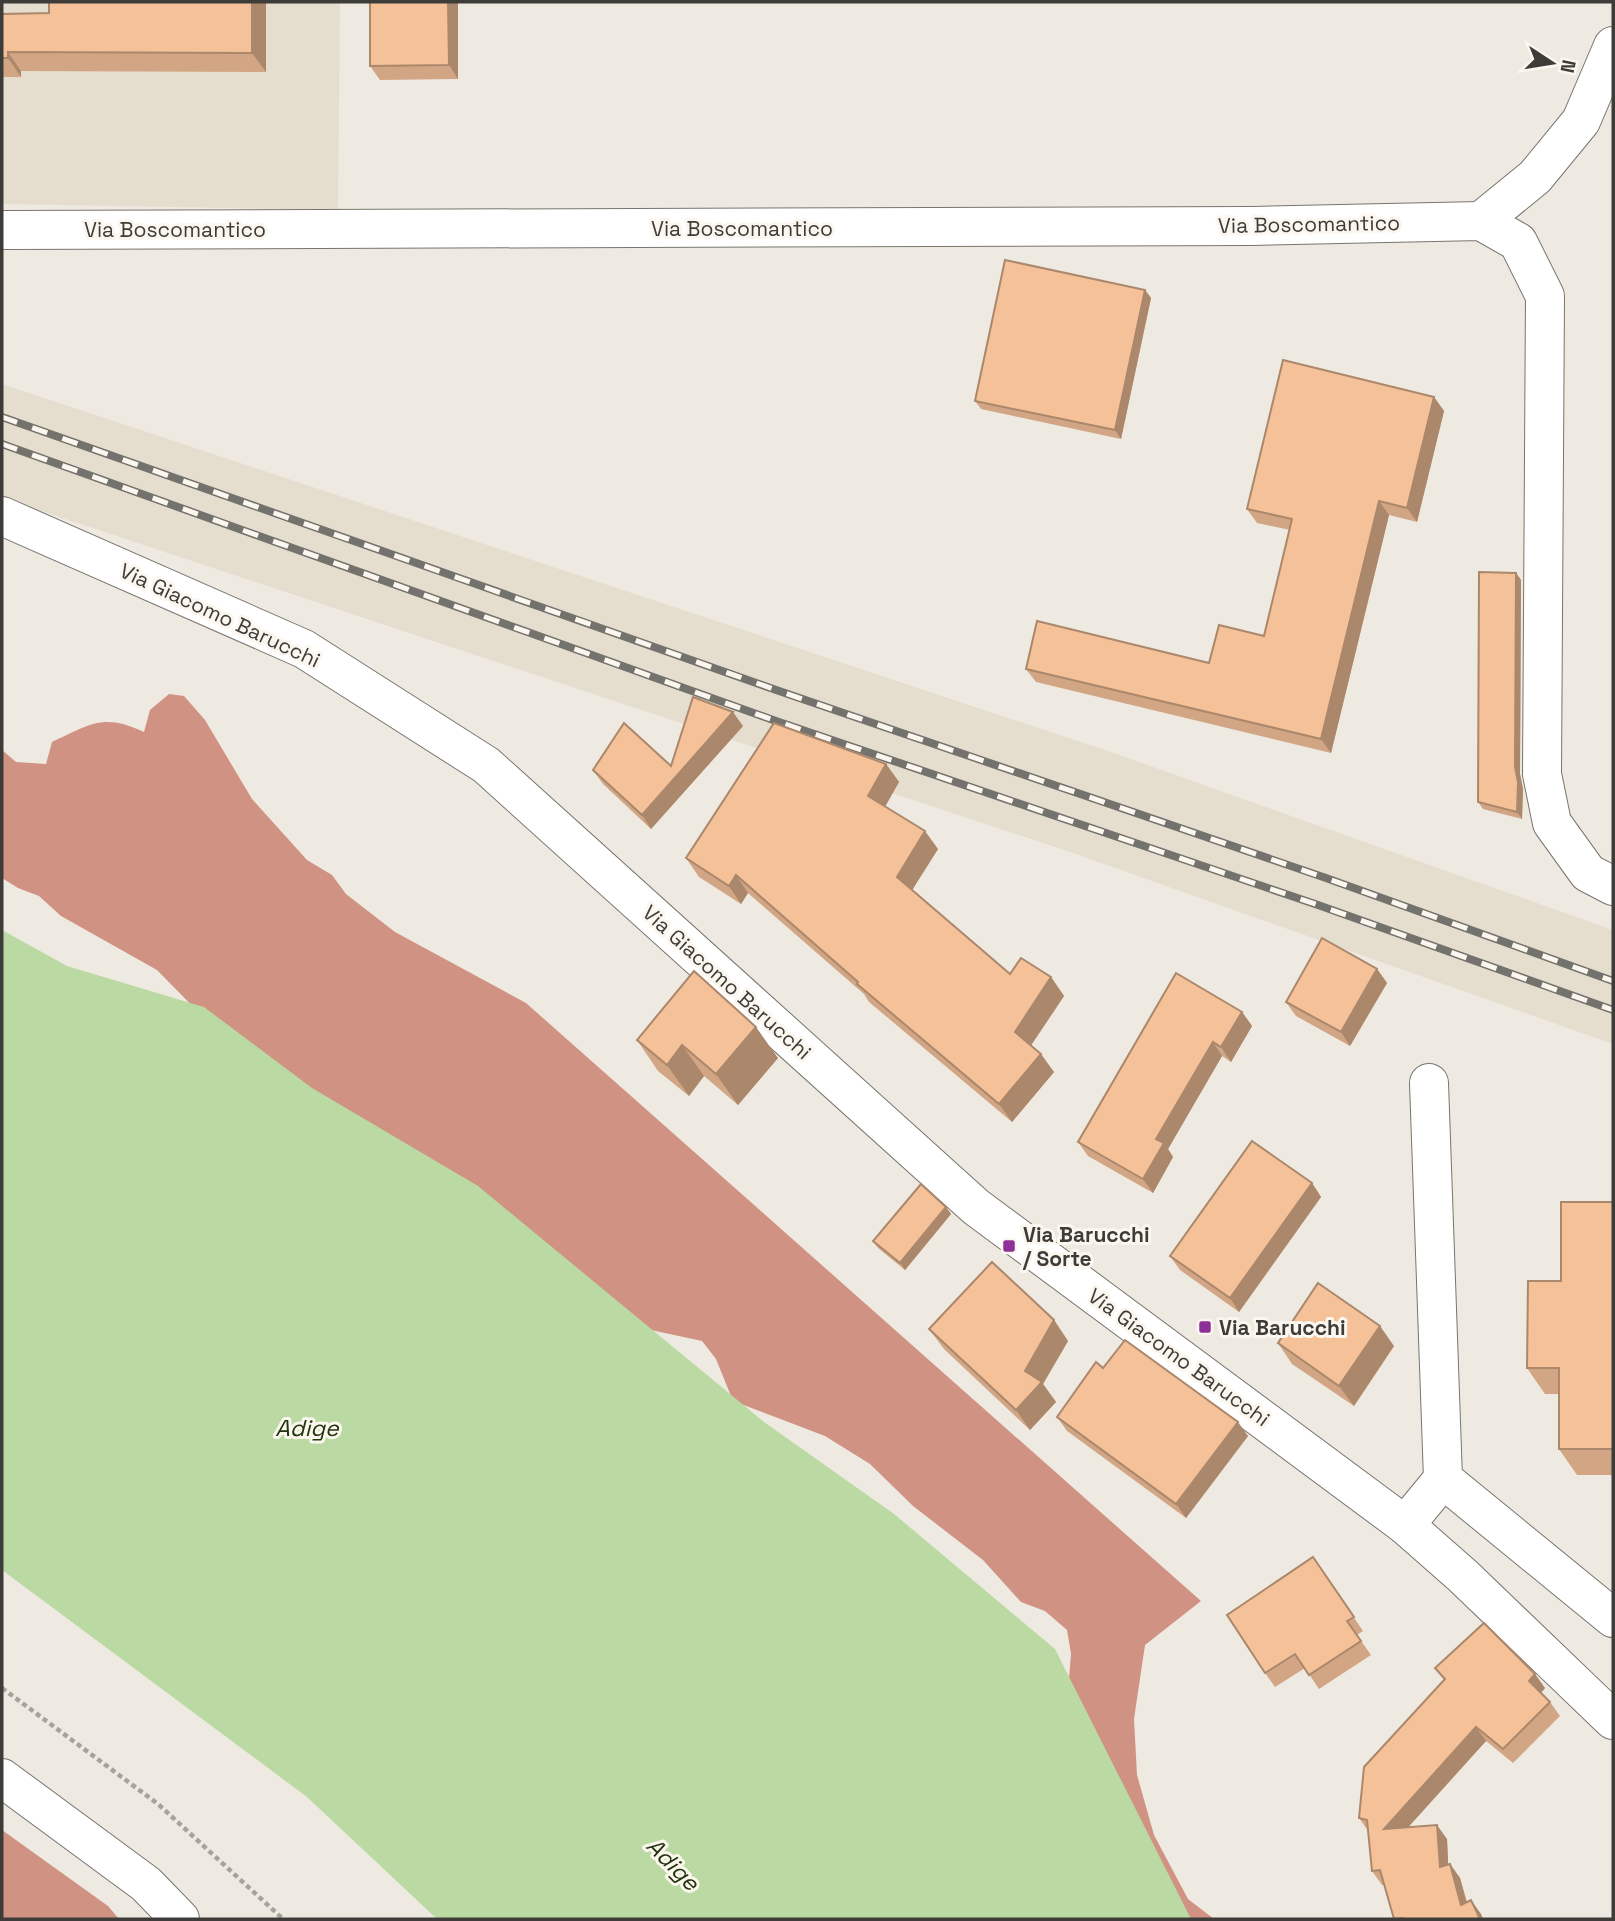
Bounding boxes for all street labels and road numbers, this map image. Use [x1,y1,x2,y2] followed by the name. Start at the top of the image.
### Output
[1218,209,1400,239] street label: Via Boscomantico
[651,215,833,242] street label: Via Boscomantico
[84,216,266,243] street label: Via Boscomantico
[115,557,325,673] street label: Via Giacomo Barucchi
[637,899,817,1065] street label: Via Giacomo Barucchi
[1083,1282,1275,1432] street label: Via Giacomo Barucchi

